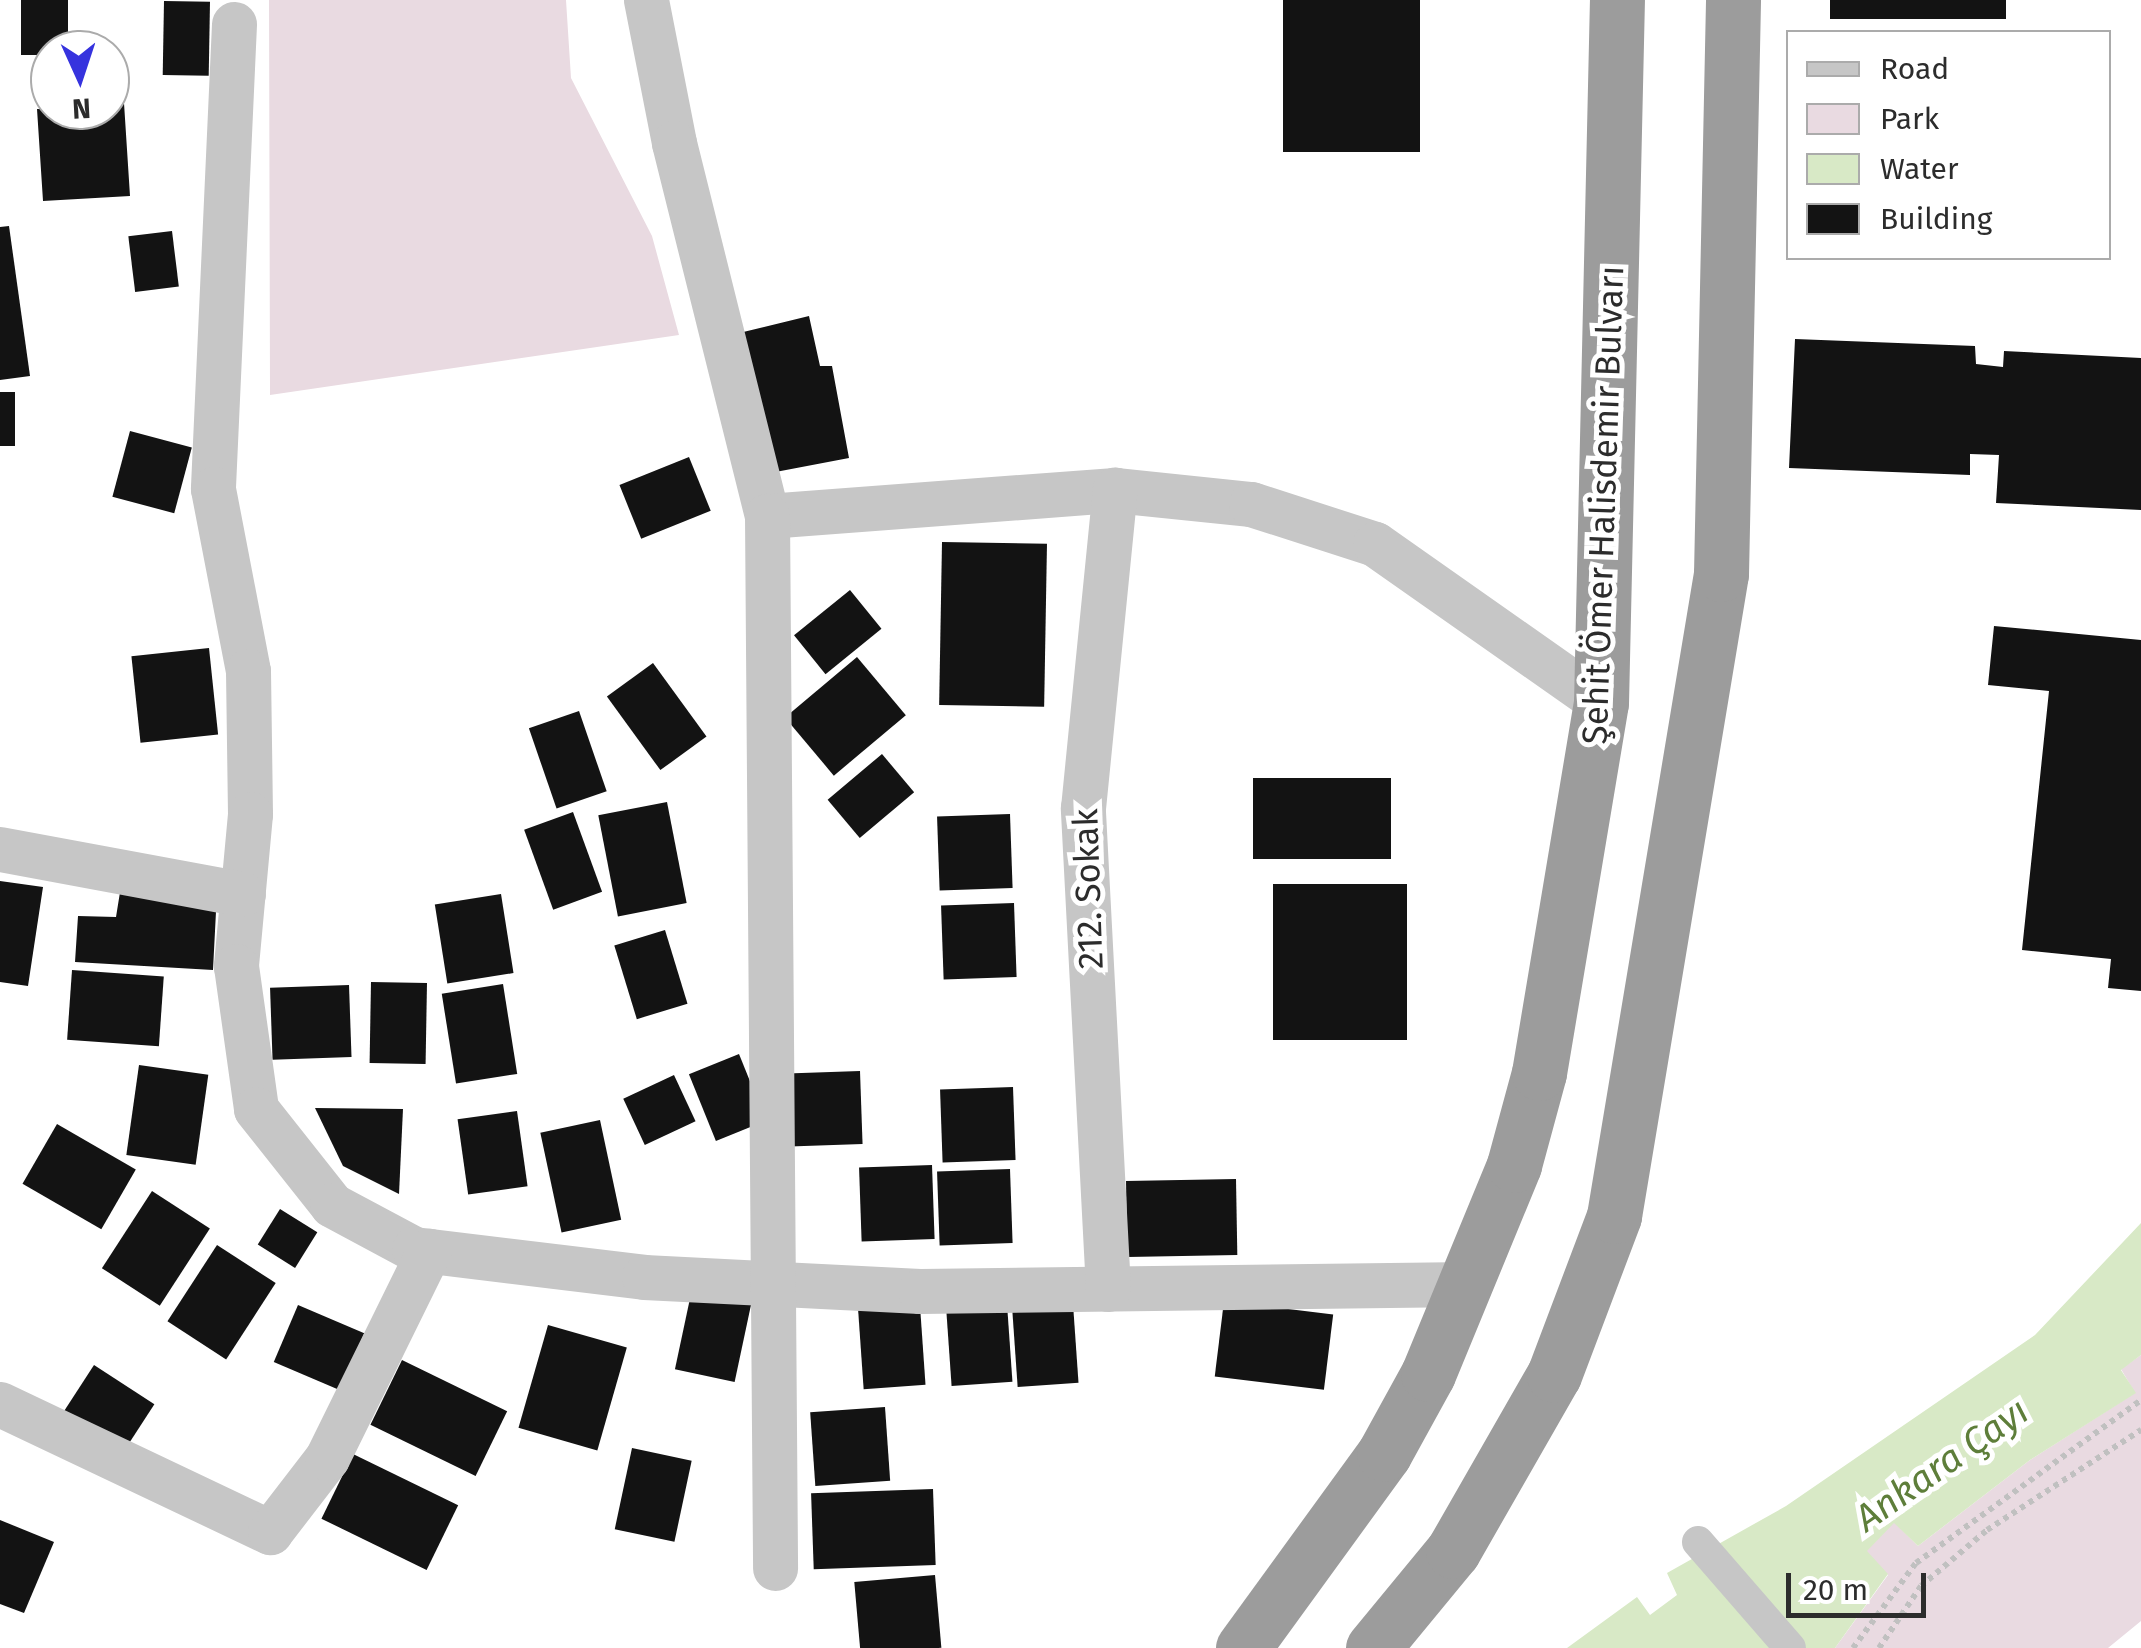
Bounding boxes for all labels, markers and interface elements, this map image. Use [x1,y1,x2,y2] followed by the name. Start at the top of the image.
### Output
[30,30,130,130] north arrow
[1786,30,2111,260] legend
[1880,51,1949,87] text: Road
[71,91,92,125] text: N
[1880,101,1939,137] text: Park
[1880,151,1959,187] text: Water
[1880,201,1992,237] text: Building
[1574,265,1632,745] street label: Şehit Ömer Halisdemir Bulvarı
[1064,808,1112,970] street label: 212. Sokak
[1846,1389,2038,1541] water label: Ankara Çayı
[1791,1553,1931,1615] scale bar
[1803,1572,1868,1608] text: 20 m

